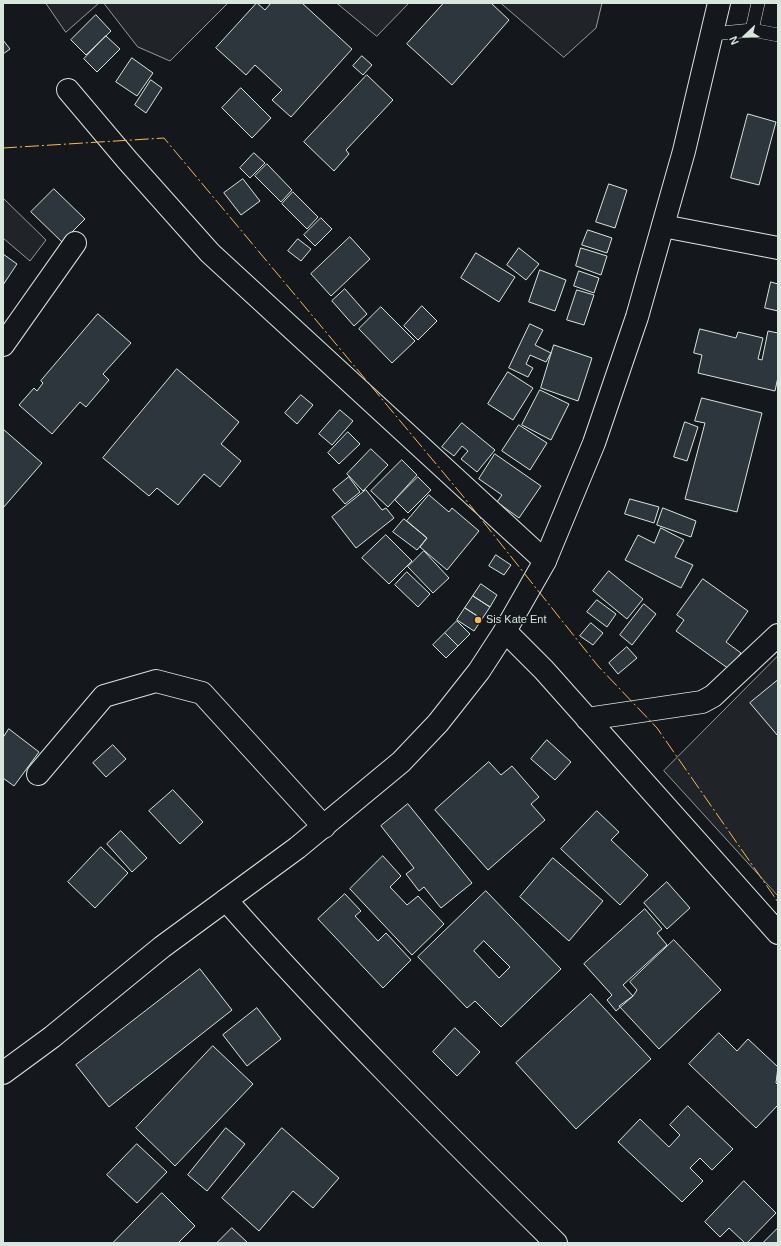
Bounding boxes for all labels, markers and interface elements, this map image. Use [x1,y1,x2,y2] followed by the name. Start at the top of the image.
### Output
[725,16,765,56] north arrow
[727,35,741,46] text: N
[486,613,547,627] place label: Sis Kate Ent
[473,615,483,625] marker: Sis Kate Ent

